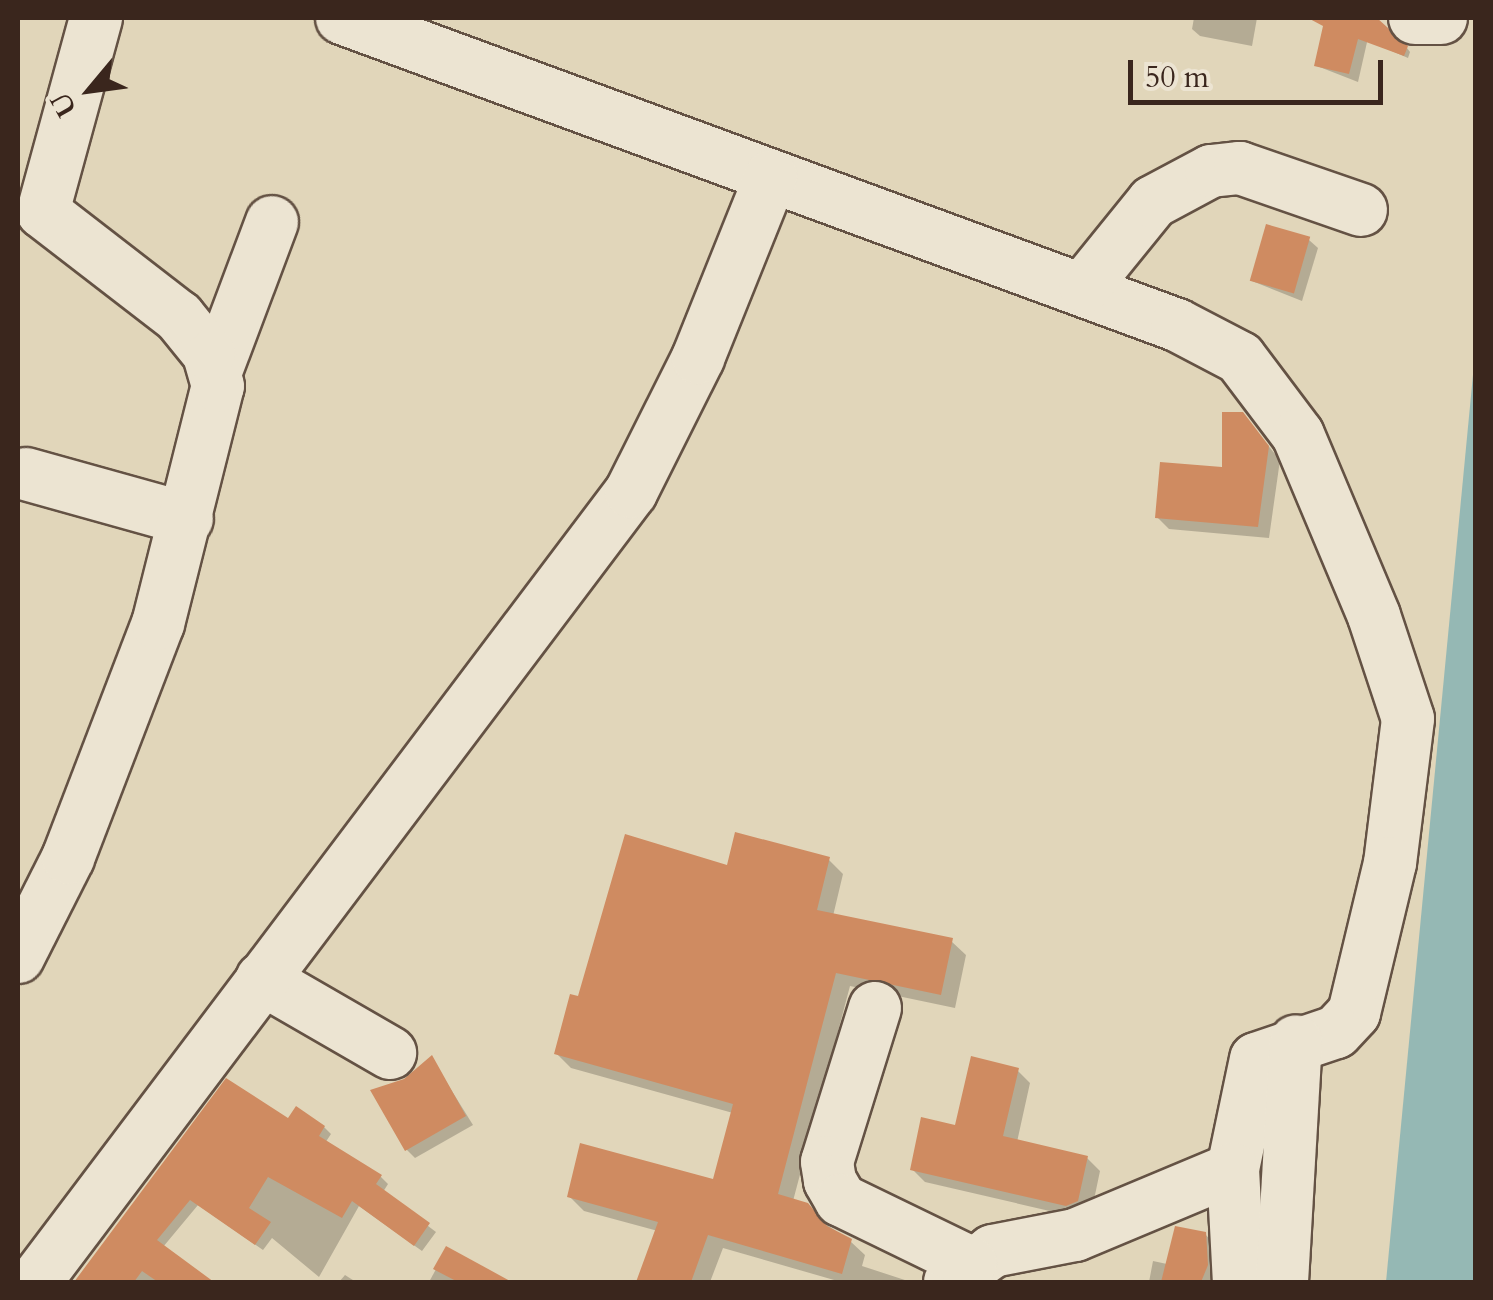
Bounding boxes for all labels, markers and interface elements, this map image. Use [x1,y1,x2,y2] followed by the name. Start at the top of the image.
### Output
[40,40,140,140] north arrow
[1133,40,1388,102] scale bar
[1145,57,1209,98] text: 50 m
[42,85,86,124] text: U

